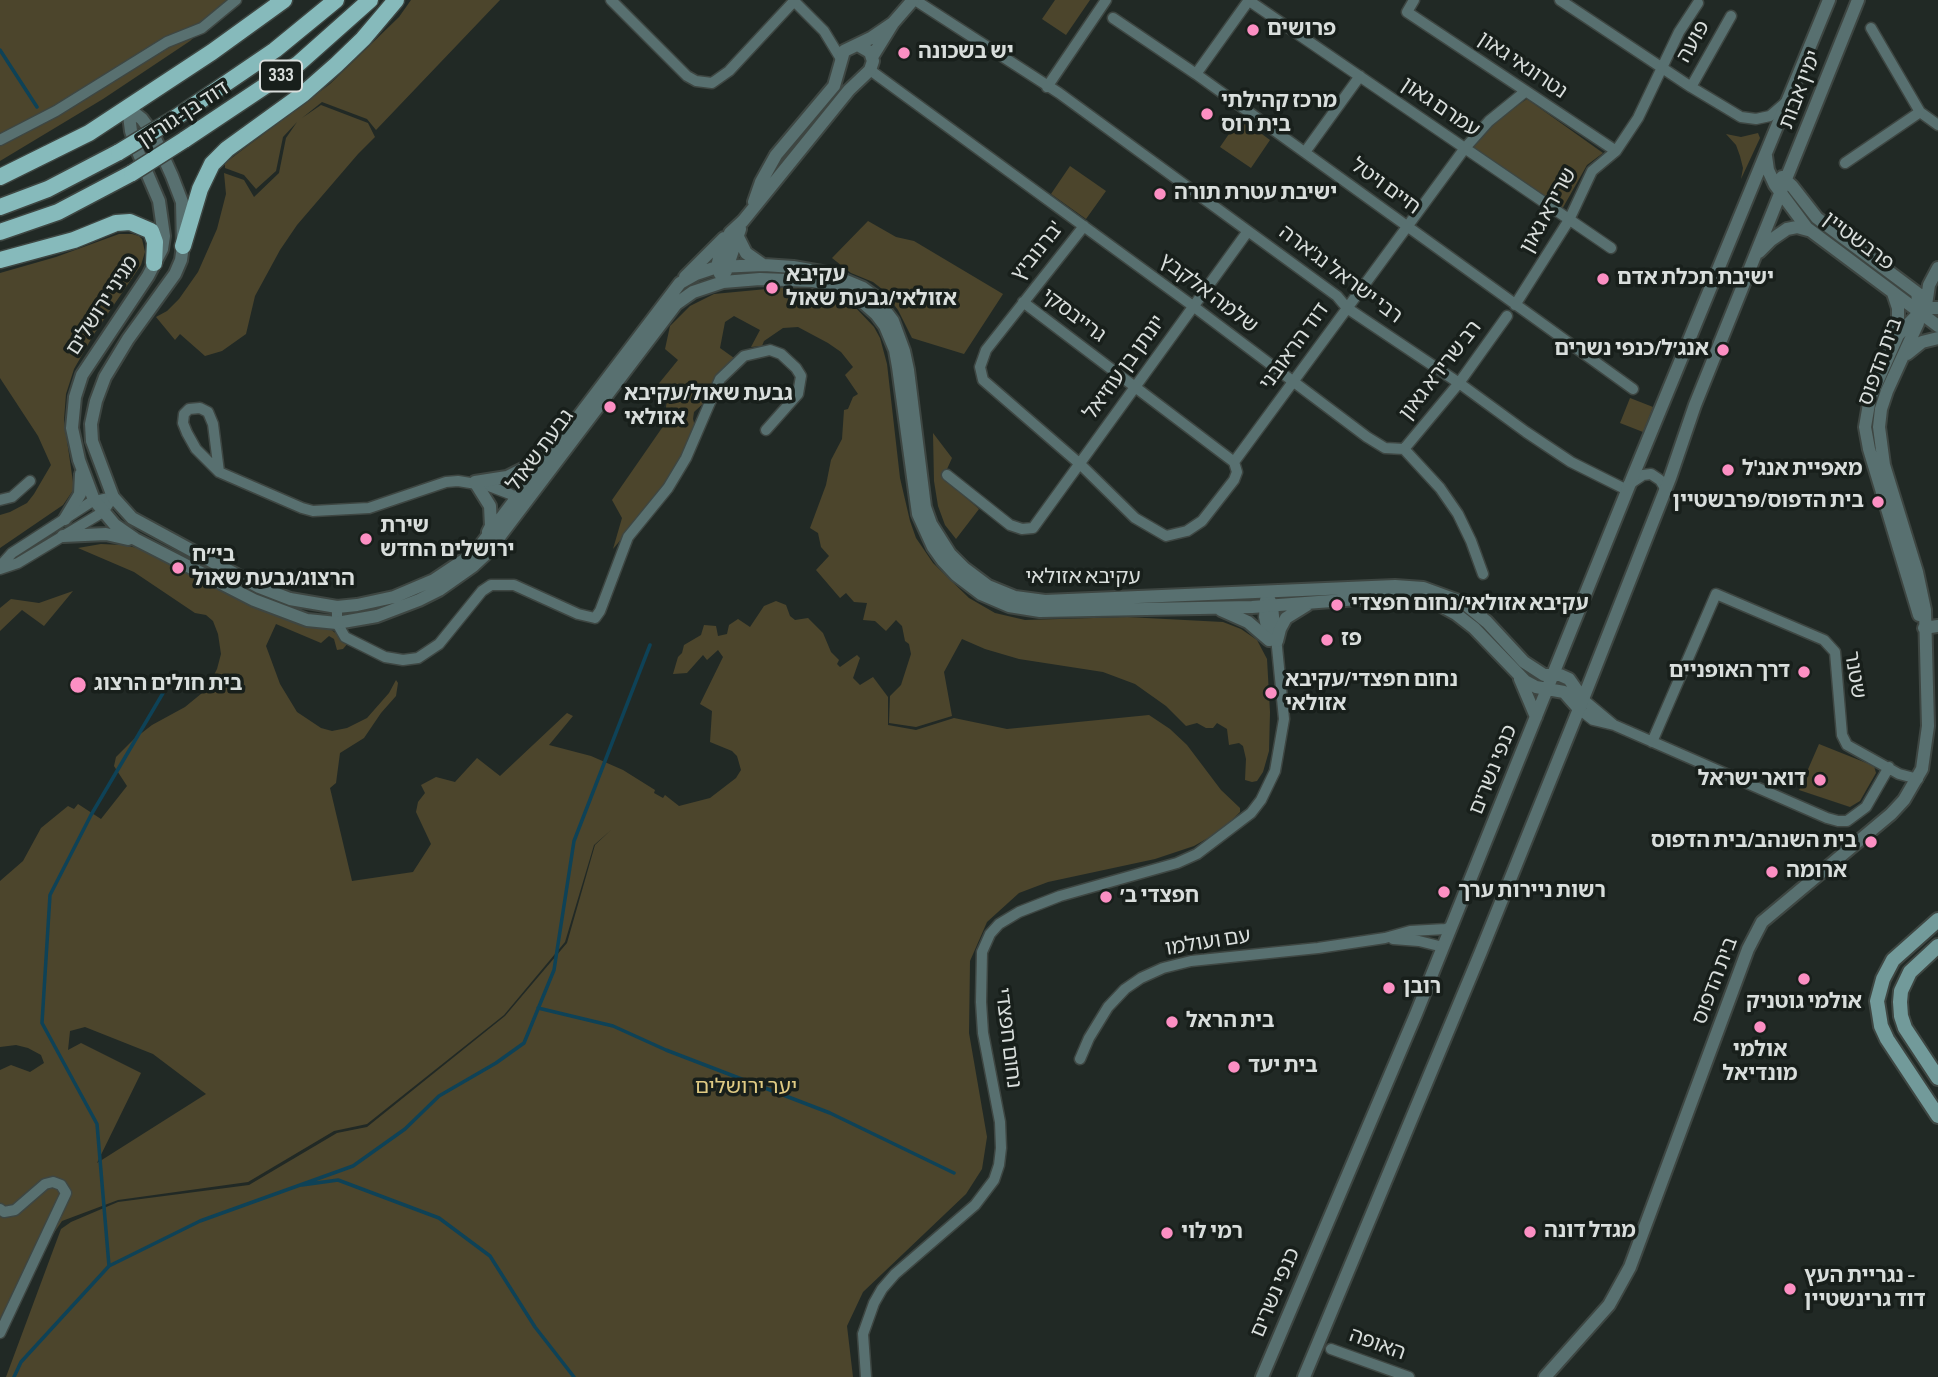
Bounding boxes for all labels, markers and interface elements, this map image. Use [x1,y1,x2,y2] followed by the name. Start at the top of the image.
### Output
[1672,16,1716,68] street label: פועה
[1267,17,1336,43] place label: פרושים
[1245,22,1261,38] marker: פרושים
[1472,27,1572,105] street label: נטרונאי גאון
[918,40,1014,66] place label: יש בשכונה
[896,45,912,61] marker: יש בשכונה
[1774,47,1828,133] street label: ימין אבות
[260,60,302,92] road number: 333
[1396,73,1484,143] street label: עמרם גאון
[134,76,234,154] street label: דוד בן-גוריון
[1221,89,1337,139] place label: מרכז קהילתי בית רוס
[1199,106,1215,122] marker: מרכז קהילתי בית רוס
[1345,153,1425,221] street label: חיים ויטל
[1515,164,1583,258] street label: שרירא גאון
[1174,181,1337,207] place label: ישיבת עטרת תורה
[1152,186,1168,202] marker: ישיבת עטרת תורה
[1817,207,1899,277] street label: פרבשטיין
[1006,217,1070,287] street label: ברנוביץ'
[1273,220,1407,330] street label: רבי ישראל נג'ארה
[1154,249,1262,339] street label: שלמה אלקבץ
[61,251,145,361] street label: מגיני ירושלים
[786,263,957,313] place label: עקיבא אזולאי/גבעת שאול
[1617,266,1774,292] place label: ישיבת תכלת אדם
[1595,271,1611,287] marker: ישיבת תכלת אדם
[764,280,780,296] marker: עקיבא אזולאי/גבעת שאול
[1036,284,1110,348] street label: גרייבסקי
[1255,298,1335,396] street label: דוד הראובני
[1079,311,1171,425] street label: יונתן בן עוזיאל
[1853,315,1909,409] street label: בית הדפוס
[1394,316,1488,426] street label: רב שרירא גאון
[1554,337,1709,363] place label: אנג׳ל/כנפי נשרים
[1715,342,1731,358] marker: אנג׳ל/כנפי נשרים
[624,382,793,432] place label: גבעת שאול/עקיבא אזולאי
[602,399,618,415] marker: גבעת שאול/עקיבא אזולאי
[502,405,580,497] street label: גבעת שאול
[1742,457,1862,483] place label: מאפיית אנג'ל
[1720,462,1736,478] marker: מאפיית אנג'ל
[1672,489,1864,515] place label: בית הדפוס/פרבשטיין
[1870,494,1886,510] marker: בית הדפוס/פרבשטיין
[380,514,514,564] place label: שירת ירושלים החדש
[358,531,374,547] marker: שירת ירושלים החדש
[192,543,355,593] place label: בי״ח הרצוג/גבעת שאול
[170,560,186,576] marker: בי״ח הרצוג/גבעת שאול
[1025,565,1141,591] street label: עקיבא אזולאי
[1351,592,1589,618] place label: עקיבא אזולאי/נחום חפצדי
[1329,597,1345,613] marker: עקיבא אזולאי/נחום חפצדי
[1341,627,1362,653] place label: פז
[1319,632,1335,648] marker: פז
[1838,650,1870,700] street label: שטנר
[1669,659,1790,685] place label: דרך האופניים
[1796,664,1812,680] marker: דרך האופניים
[1285,668,1458,718] place label: נחום חפצדי/עקיבא אזולאי
[94,672,242,698] place label: בית חולים הרצוג
[68,675,88,695] marker: בית חולים הרצוג
[1263,685,1279,701] marker: נחום חפצדי/עקיבא אזולאי
[1465,721,1523,819] street label: כנפי נשרים
[1698,767,1806,793] place label: דואר ישראל
[1812,772,1828,788] marker: דואר ישראל
[1651,829,1857,855] place label: בית השנהב/בית הדפוס
[1863,834,1879,850] marker: בית השנהב/בית הדפוס
[1786,859,1847,885] place label: ארומה
[1764,864,1780,880] marker: ארומה
[1458,879,1606,905] place label: רשות ניירות ערך
[1120,884,1199,910] place label: חפצדי ב׳
[1436,884,1452,900] marker: רשות ניירות ערך
[1098,889,1114,905] marker: חפצדי ב׳
[1163,924,1253,962] street label: עם ועולמו
[1688,934,1744,1028] street label: בית הדפוס
[1796,971,1812,987] marker: אולמי גוטניק
[1403,975,1441,1001] place label: רובן
[1381,980,1397,996] marker: רובן
[988,986,1026,1090] street label: נחום חפצדי
[1746,990,1862,1016] place label: אולמי גוטניק
[1186,1009,1274,1035] place label: בית הראל
[1164,1014,1180,1030] marker: בית הראל
[1752,1019,1768,1035] marker: אולמי מונדיאל
[1722,1038,1798,1088] place label: אולמי מונדיאל
[1248,1054,1318,1080] place label: בית יעד
[1226,1059,1242,1075] marker: בית יעד
[695,1075,797,1101] park label: יער ירושלים
[1544,1219,1636,1245] place label: מגדל דונה
[1181,1220,1243,1246] place label: רמי לוי
[1522,1224,1538,1240] marker: מגדל דונה
[1159,1225,1175,1241] marker: רמי לוי
[1246,1244,1306,1342] street label: כנפי נשרים
[1804,1264,1925,1314] place label: נגריית העץ - דוד גרינשטיין
[1782,1281,1798,1297] marker: נגריית העץ - דוד גרינשטיין
[1345,1323,1409,1367] street label: האופה

